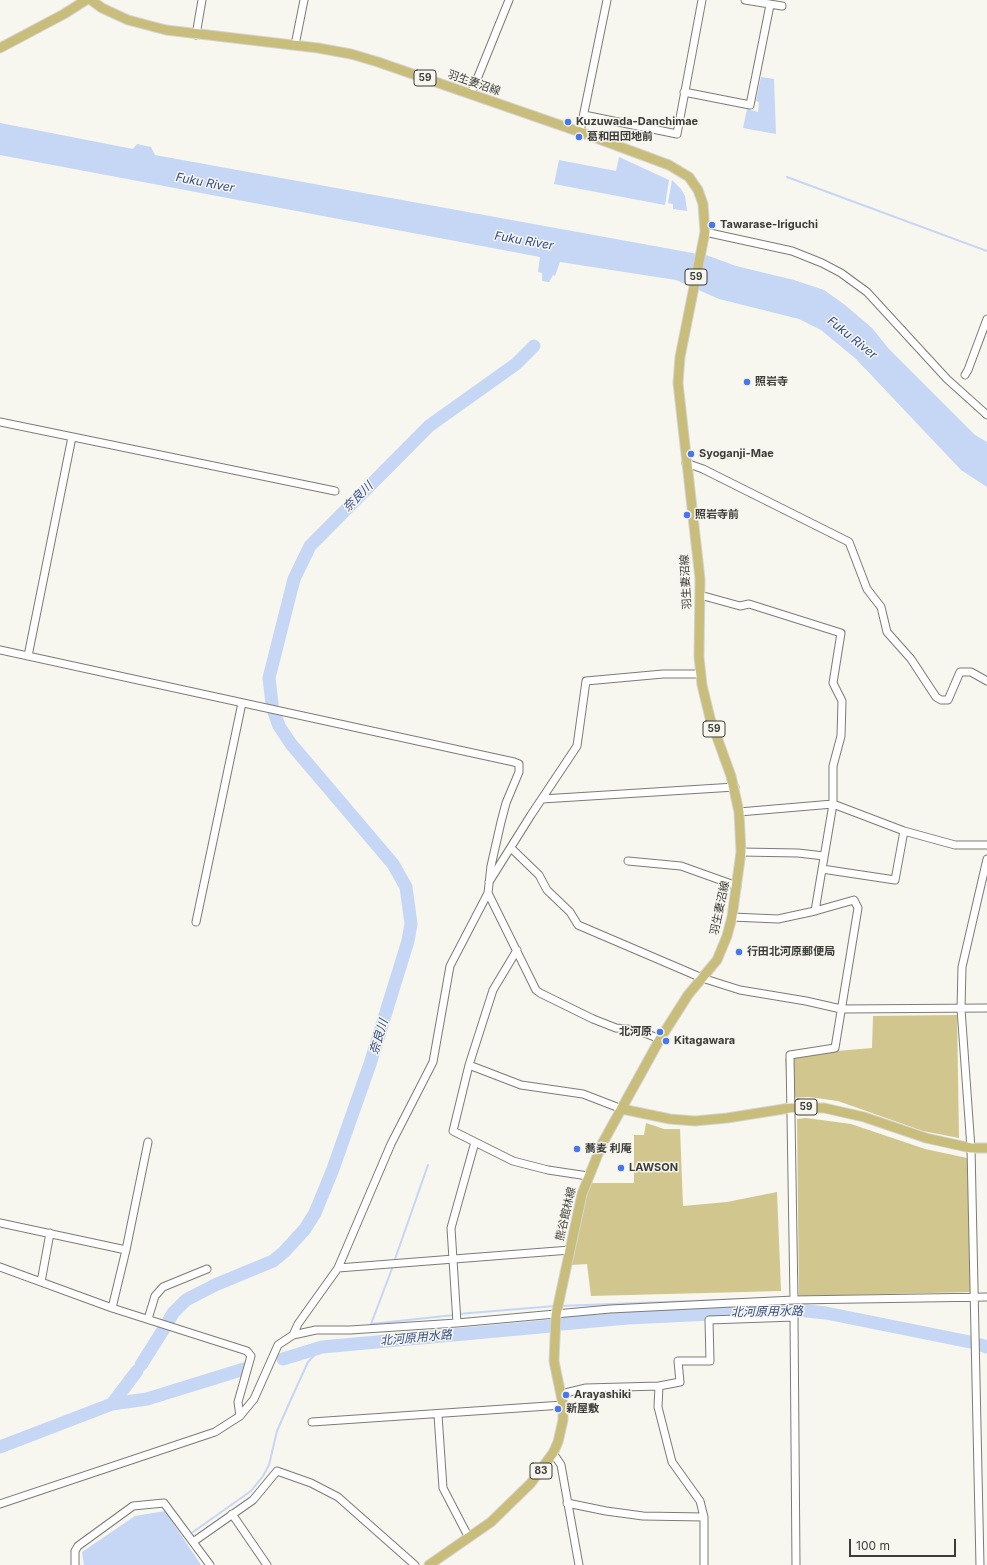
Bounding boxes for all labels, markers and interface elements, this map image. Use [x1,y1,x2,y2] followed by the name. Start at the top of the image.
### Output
[446,68,502,98] street label: 羽生妻沼線
[414,70,436,86] road number: 59
[576,115,698,129] place label: Kuzuwada-Danchimae
[563,117,573,127] marker: Kuzuwada-Danchimae
[587,130,653,144] place label: 葛和田団地前
[574,132,584,142] marker: 葛和田団地前
[174,170,236,196] water label: Fuku River
[720,218,818,232] place label: Tawarase-Iriguchi
[707,220,717,230] marker: Tawarase-Iriguchi
[493,229,555,253] water label: Fuku River
[685,269,707,285] road number: 59
[824,314,880,362] water label: Fuku River
[755,375,788,389] place label: 照岩寺
[742,377,752,387] marker: 照岩寺
[699,447,774,461] place label: Syoganji-Mae
[686,449,696,459] marker: Syoganji-Mae
[340,479,376,515] water label: 奈良川
[695,508,739,522] place label: 照岩寺前
[682,510,692,520] marker: 照岩寺前
[678,554,694,610] street label: 羽生妻沼線
[703,721,725,737] road number: 59
[708,880,732,936] street label: 羽生妻沼線
[747,945,835,959] place label: 行田北河原郵便局
[734,947,744,957] marker: 行田北河原郵便局
[367,1018,391,1056] water label: 奈良川
[619,1025,652,1039] place label: 北河原
[655,1027,665,1037] marker: 北河原
[674,1034,735,1048] place label: Kitagawara
[661,1036,671,1046] marker: Kitagawara
[795,1099,817,1115] road number: 59
[585,1142,632,1156] place label: 蕎麦 利庵
[572,1144,582,1154] marker: 蕎麦 利庵
[629,1161,678,1175] place label: LAWSON
[616,1163,626,1173] marker: LAWSON
[553,1186,579,1242] street label: 熊谷館林線
[731,1304,803,1320] water label: 北河原用水路
[380,1328,452,1348] water label: 北河原用水路
[574,1388,631,1402] place label: Arayashiki
[561,1390,571,1400] marker: Arayashiki
[566,1402,599,1416] place label: 新屋敷
[553,1404,563,1414] marker: 新屋敷
[530,1463,552,1479] road number: 83
[851,1531,958,1557] scale bar
[856,1538,890,1553] text: 100 m

